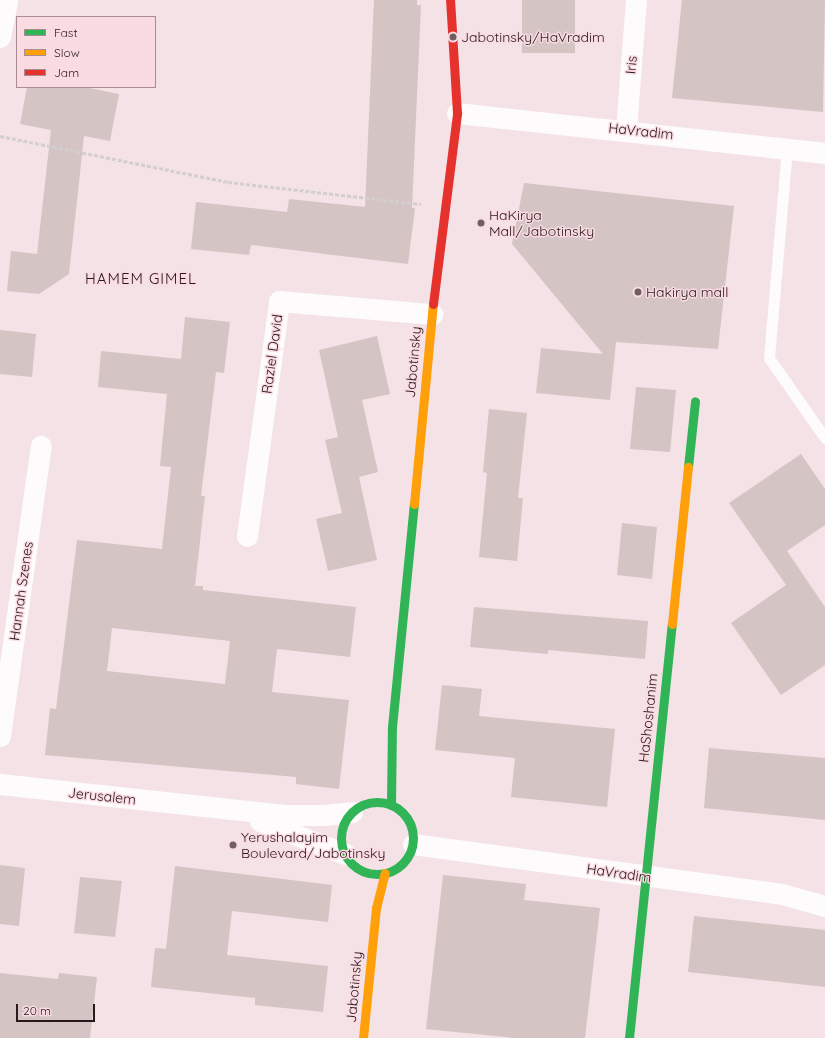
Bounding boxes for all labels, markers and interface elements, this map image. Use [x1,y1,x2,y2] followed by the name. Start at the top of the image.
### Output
[16,16,156,88] legend
[54,25,78,40] text: Fast
[461,29,605,45] place label: Jabotinsky/HaVradim
[448,32,458,42] marker: Jabotinsky/HaVradim
[54,45,80,60] text: Slow
[622,55,640,75] street label: Iris
[54,65,79,80] text: Jam
[608,119,674,143] street label: HaVradim
[489,207,594,240] place label: HaKirya Mall/Jabotinsky
[476,218,486,228] marker: HaKirya Mall/Jabotinsky
[85,270,197,288] district label: HAMEM GIMEL
[646,284,728,300] place label: Hakirya mall
[633,287,643,297] marker: Hakirya mall
[258,313,286,395] street label: Raziel David
[402,326,424,398] street label: Jabotinsky
[6,540,36,642] street label: Hannah Szenes
[635,673,661,763] street label: HaShoshanim
[67,784,137,808] street label: Jerusalem
[241,829,385,862] place label: Yerushalayim Boulevard/Jabotinsky
[228,840,238,850] marker: Yerushalayim Boulevard/Jabotinsky
[586,860,652,886] street label: HaVradim
[343,951,365,1023] street label: Jabotinsky
[18,996,97,1022] scale bar
[23,1003,51,1018] text: 20 m

